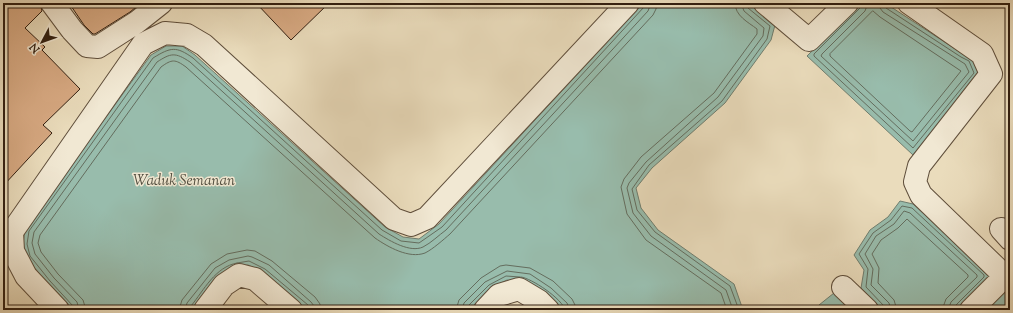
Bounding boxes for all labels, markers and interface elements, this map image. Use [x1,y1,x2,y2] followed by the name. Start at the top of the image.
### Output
[22,22,62,62] north arrow
[26,39,45,57] text: N
[133,171,235,192] water label: Waduk Semanan

